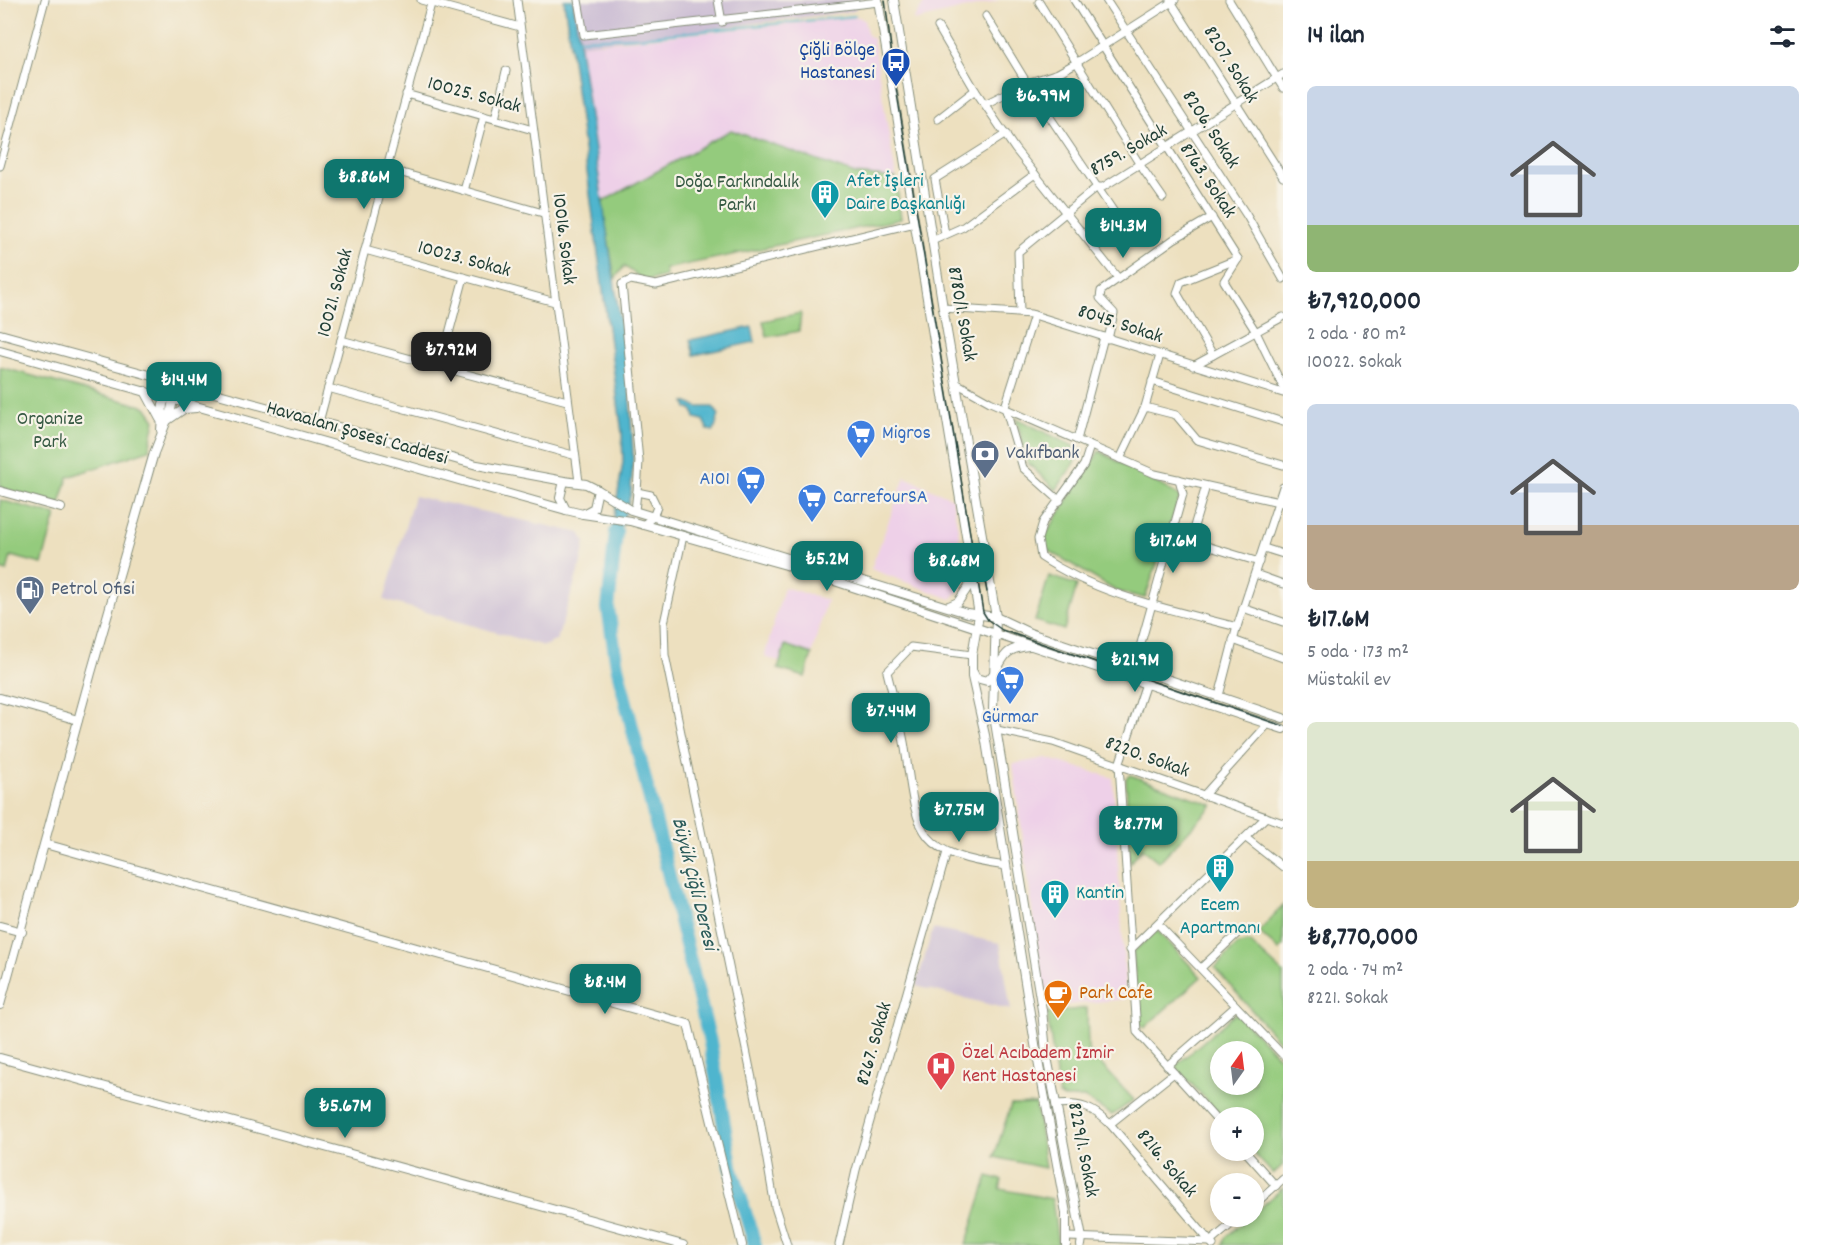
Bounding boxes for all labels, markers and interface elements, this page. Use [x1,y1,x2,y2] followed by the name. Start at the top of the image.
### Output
[1307,18,1365,55] text: 14 ilan
[1766,20,1799,53] icon: filters
[1195,21,1265,109] street label: 8207. Sokak
[800,37,875,88] place label: Çiğli Bölge Hastanesi
[880,46,912,88] bus stop icon: Çiğli Bölge Hastanesi
[424,70,524,122] street label: 10025. Sokak
[994,78,1092,129] pin: ₺6.99M
[1016,83,1070,111] text: ₺6.99M
[1174,85,1246,175] street label: 8206. Sokak
[1085,118,1173,184] street label: 8759. Sokak
[1499,125,1607,233] icon: home
[1171,138,1243,224] street label: 8763. Sokak
[315,159,413,210] pin: ₺8.86M
[338,164,390,192] text: ₺8.86M
[846,168,965,219] place label: Afet İşleri Daire Başkanlığı
[675,169,799,220] park label: Doğa Farkındalık Parkı
[809,178,841,220] building icon: Afet İşleri Daire Başkanlığı
[544,192,582,286] street label: 10016. Sokak
[1074,208,1172,259] pin: ₺14.3M
[1099,213,1147,241] text: ₺14.3M
[414,234,514,286] street label: 10023. Sokak
[311,246,361,340] street label: 10021. Sokak
[939,264,983,364] street label: 8780/1. Sokak
[1307,284,1421,321] text: ₺7,920,000
[1074,298,1166,352] street label: 8045. Sokak
[1307,321,1406,349] text: 2 oda · 80 m²
[402,332,500,383] pin: ₺7.92M
[425,337,477,365] text: ₺7.92M
[1307,349,1402,377] text: 10022. Sokak
[135,362,233,413] pin: ₺14.4M
[160,367,208,395] text: ₺14.4M
[263,395,452,473] street label: Havaalanı Şosesi Caddesi
[17,406,83,457] park label: Organize Park
[845,418,877,460] supermarket icon: Migros
[882,420,931,448] place label: Migros
[969,438,1001,480] bank icon: Vakıfbank
[1006,440,1079,468] place label: Vakıfbank
[1499,443,1607,551] icon: home
[735,464,767,506] supermarket icon: A101
[699,466,730,494] place label: A101
[796,482,828,524] supermarket icon: CarrefourSA
[833,484,928,512] place label: CarrefourSA
[1124,523,1222,574] pin: ₺17.6M
[1149,528,1197,556] text: ₺17.6M
[785,541,869,592] pin: ₺5.2M
[905,543,1003,594] pin: ₺8.68M
[805,546,849,574] text: ₺5.2M
[928,548,980,576] text: ₺8.68M
[14,574,46,616] fuel station icon: Petrol Ofisi
[51,576,135,604] place label: Petrol Ofisi
[1307,602,1369,639] text: ₺17.6M
[1307,639,1409,667] text: 5 oda · 173 m²
[1086,642,1184,693] pin: ₺21.9M
[1111,647,1159,675] text: ₺21.9M
[994,664,1026,706] supermarket icon: Gürmar
[1307,667,1391,695] text: Müstakil ev
[842,693,940,744] pin: ₺7.44M
[866,698,916,726] text: ₺7.44M
[982,704,1039,732] place label: Gürmar
[1101,730,1193,786] street label: 8220. Sokak
[1499,761,1607,869] icon: home
[910,792,1008,843] pin: ₺7.75M
[934,797,984,825] text: ₺7.75M
[1089,806,1187,857] pin: ₺8.77M
[1113,811,1163,839] text: ₺8.77M
[662,814,725,957] water label: Büyük Çiğli Deresi
[1204,852,1236,894] building icon: Ecem Apartmanı
[1039,878,1071,920] building icon: Kantin
[1076,880,1124,908] place label: Kantin
[1180,892,1260,943] place label: Ecem Apartmanı
[1307,920,1418,957] text: ₺8,770,000
[1307,957,1403,985] text: 2 oda · 74 m²
[563,964,647,1015] pin: ₺8.4M
[584,969,626,997] text: ₺8.4M
[1042,978,1074,1020] cafe icon: Park Cafe
[1079,980,1153,1008] place label: Park Cafe
[1307,985,1388,1013] text: 8221. Sokak
[850,999,900,1089] street label: 8267. Sokak
[962,1040,1114,1091] place label: Özel Acıbadem İzmir Kent Hastanesi
[1210,1041,1264,1095] north arrow
[1210,1041,1264,1227] map controls
[925,1050,957,1092] hospital icon: Özel Acıbadem İzmir Kent Hastanesi
[296,1088,394,1139] pin: ₺5.67M
[319,1093,371,1121] text: ₺5.67M
[1059,1100,1105,1200] street label: 8229/1. Sokak
[1210,1107,1264,1161] button: +
[1129,1123,1203,1205] street label: 8216. Sokak
[1210,1173,1264,1227] button: −

